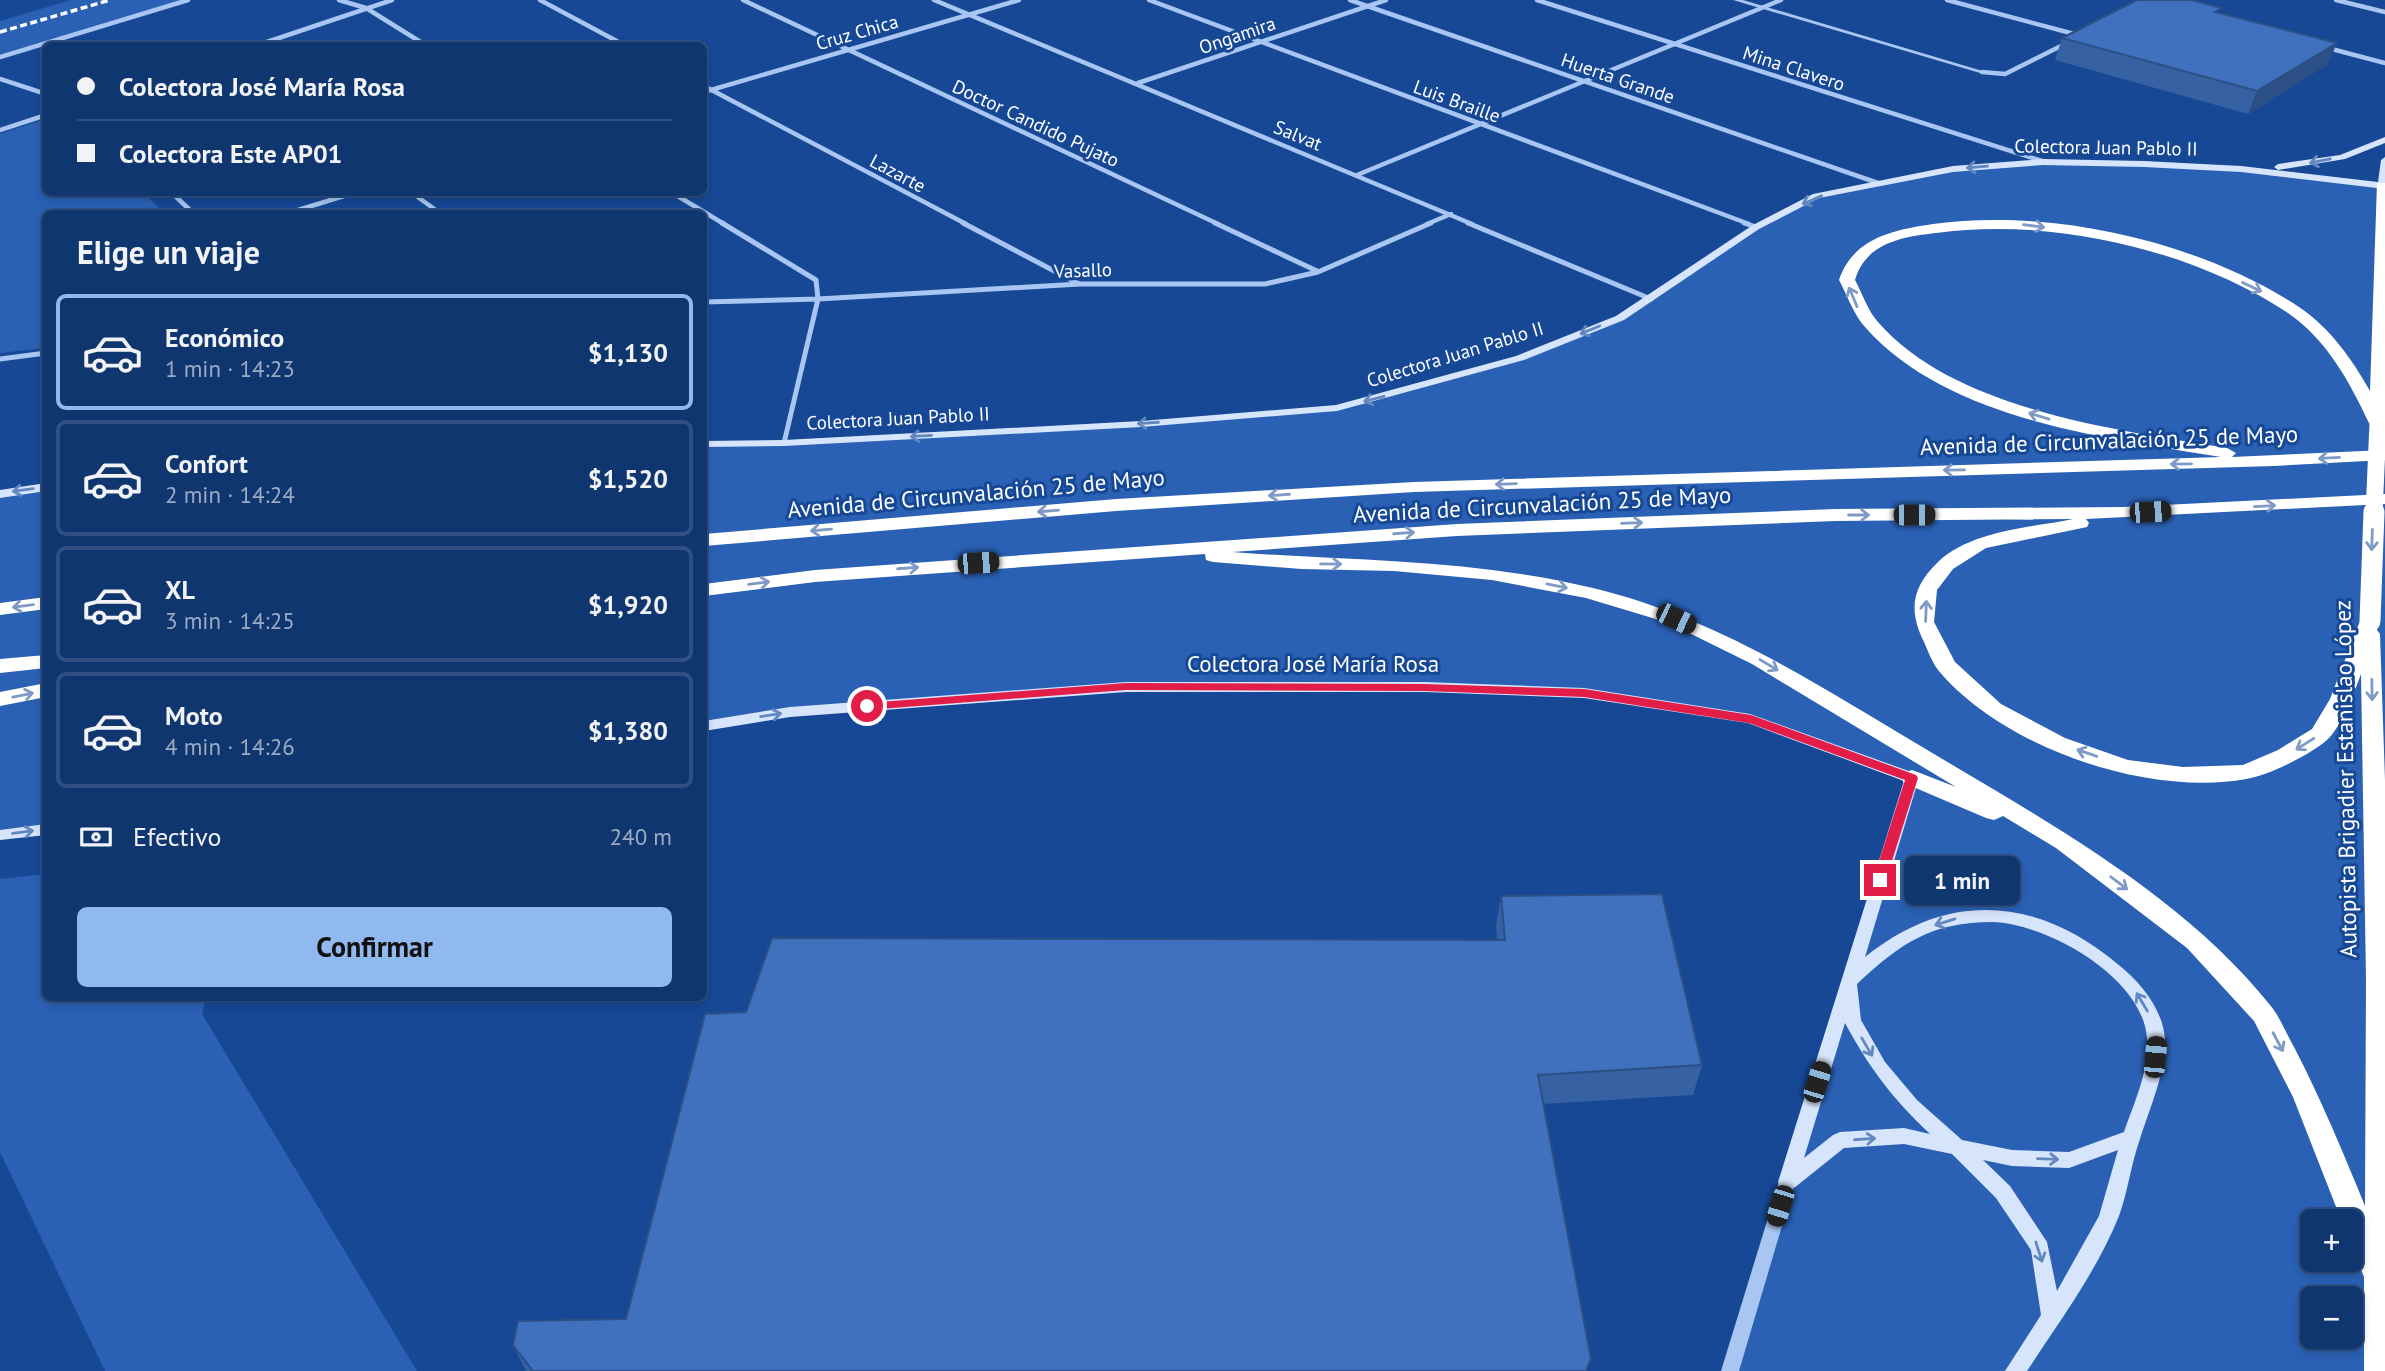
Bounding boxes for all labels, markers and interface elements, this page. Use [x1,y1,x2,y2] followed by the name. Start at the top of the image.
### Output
[813,9,901,55] street label: Cruz Chica
[1196,11,1278,59] street label: Ongamira
[1740,40,1848,96] street label: Mina Clavero
[1558,47,1678,109] street label: Huerta Grande
[119,70,405,103] text: Colectora José María Rosa
[949,74,1123,172] street label: Doctor Candido Pujato
[1410,74,1504,128] street label: Luis Braille
[1270,114,1326,156] street label: Salvat
[2014,133,2198,161] street label: Colectora Juan Pablo II
[119,137,342,170] text: Colectora Este AP01
[866,148,930,198] street label: Lazarte
[2309,155,2332,168] one-way arrow
[1966,161,1989,174] one-way arrow
[1802,194,1823,207] one-way arrow
[2022,219,2045,232] one-way arrow
[77,231,260,273] text: Elige un viaje
[1053,257,1112,283] street label: Vasallo
[2241,280,2262,294] one-way arrow
[1846,287,1859,308] one-way arrow
[1364,316,1546,392] street label: Colectora Juan Pablo II
[81,321,144,384] icon: car
[165,321,284,354] text: Económico
[1580,324,1602,337] one-way arrow
[588,336,668,369] text: $1,130
[165,354,295,383] text: 1 min · 14:23
[1363,392,1386,406] one-way arrow
[806,401,990,435] street label: Colectora Juan Pablo II
[2028,408,2050,421] one-way arrow
[1137,417,1160,430] one-way arrow
[1919,419,2299,461] street label: Avenida de Circunvalación 25 de Mayo
[910,429,933,442] one-way arrow
[81,447,144,510] icon: car
[165,447,248,480] text: Confort
[2318,452,2341,465] one-way arrow
[2170,457,2193,470] one-way arrow
[588,462,668,495] text: $1,520
[786,462,1166,524] street label: Avenida de Circunvalación 25 de Mayo
[1943,463,1966,476] one-way arrow
[1495,477,1518,490] one-way arrow
[165,480,295,509] text: 2 min · 14:24
[1352,480,1732,528] street label: Avenida de Circunvalación 25 de Mayo
[12,484,35,497] one-way arrow
[1268,489,1291,502] one-way arrow
[2253,499,2276,512] one-way arrow
[2129,500,2172,524] car
[1037,505,1060,518] one-way arrow
[1894,505,1936,526] car
[1847,508,1870,522] one-way arrow
[1620,517,1643,530] one-way arrow
[810,524,833,537] one-way arrow
[1393,526,1415,539] one-way arrow
[2366,528,2379,551] one-way arrow
[957,551,1000,575] car
[1319,557,1342,571] one-way arrow
[896,562,919,575] one-way arrow
[81,573,144,636] icon: car
[165,573,195,606] text: XL
[747,576,770,589] one-way arrow
[1545,580,1568,594] one-way arrow
[588,588,668,621] text: $1,920
[12,600,35,613] one-way arrow
[1653,600,1700,638] car
[1919,600,1932,623] one-way arrow
[2327,600,2363,958] street label: Autopista Brigadier Estanislao López
[165,606,295,635] text: 3 min · 14:25
[1187,649,1439,678] street label: Colectora José María Rosa
[1759,658,1779,672] one-way arrow
[2365,678,2378,701] one-way arrow
[11,687,34,701] one-way arrow
[851,690,883,722] route start
[81,699,144,762] icon: car
[165,699,223,732] text: Moto
[759,708,782,721] one-way arrow
[588,714,668,747] text: $1,380
[165,732,295,761] text: 4 min · 14:26
[2295,737,2315,751] one-way arrow
[2076,746,2098,758] one-way arrow
[77,818,115,856] icon: cash
[133,820,222,853] text: Efectivo
[610,822,672,851] text: 240 m
[11,825,34,838] one-way arrow
[1904,856,2020,904] callout: 1 min
[1864,864,1896,896] route end
[1934,866,1990,895] text: 1 min
[2109,875,2127,890] one-way arrow
[77,907,672,987] button: Confirmar
[1934,916,1956,929] one-way arrow
[2135,993,2149,1013] one-way arrow
[2271,1031,2285,1051] one-way arrow
[2143,1035,2168,1079] car
[1860,1036,1874,1056] one-way arrow
[1801,1059,1834,1105] car
[1854,1132,1877,1145] one-way arrow
[2036,1152,2059,1166] one-way arrow
[1764,1183,1797,1229] car
[2300,1209,2363,1349] map controls
[2300,1209,2363,1272] button: +
[2033,1241,2046,1263] one-way arrow
[2300,1286,2363,1349] button: −

